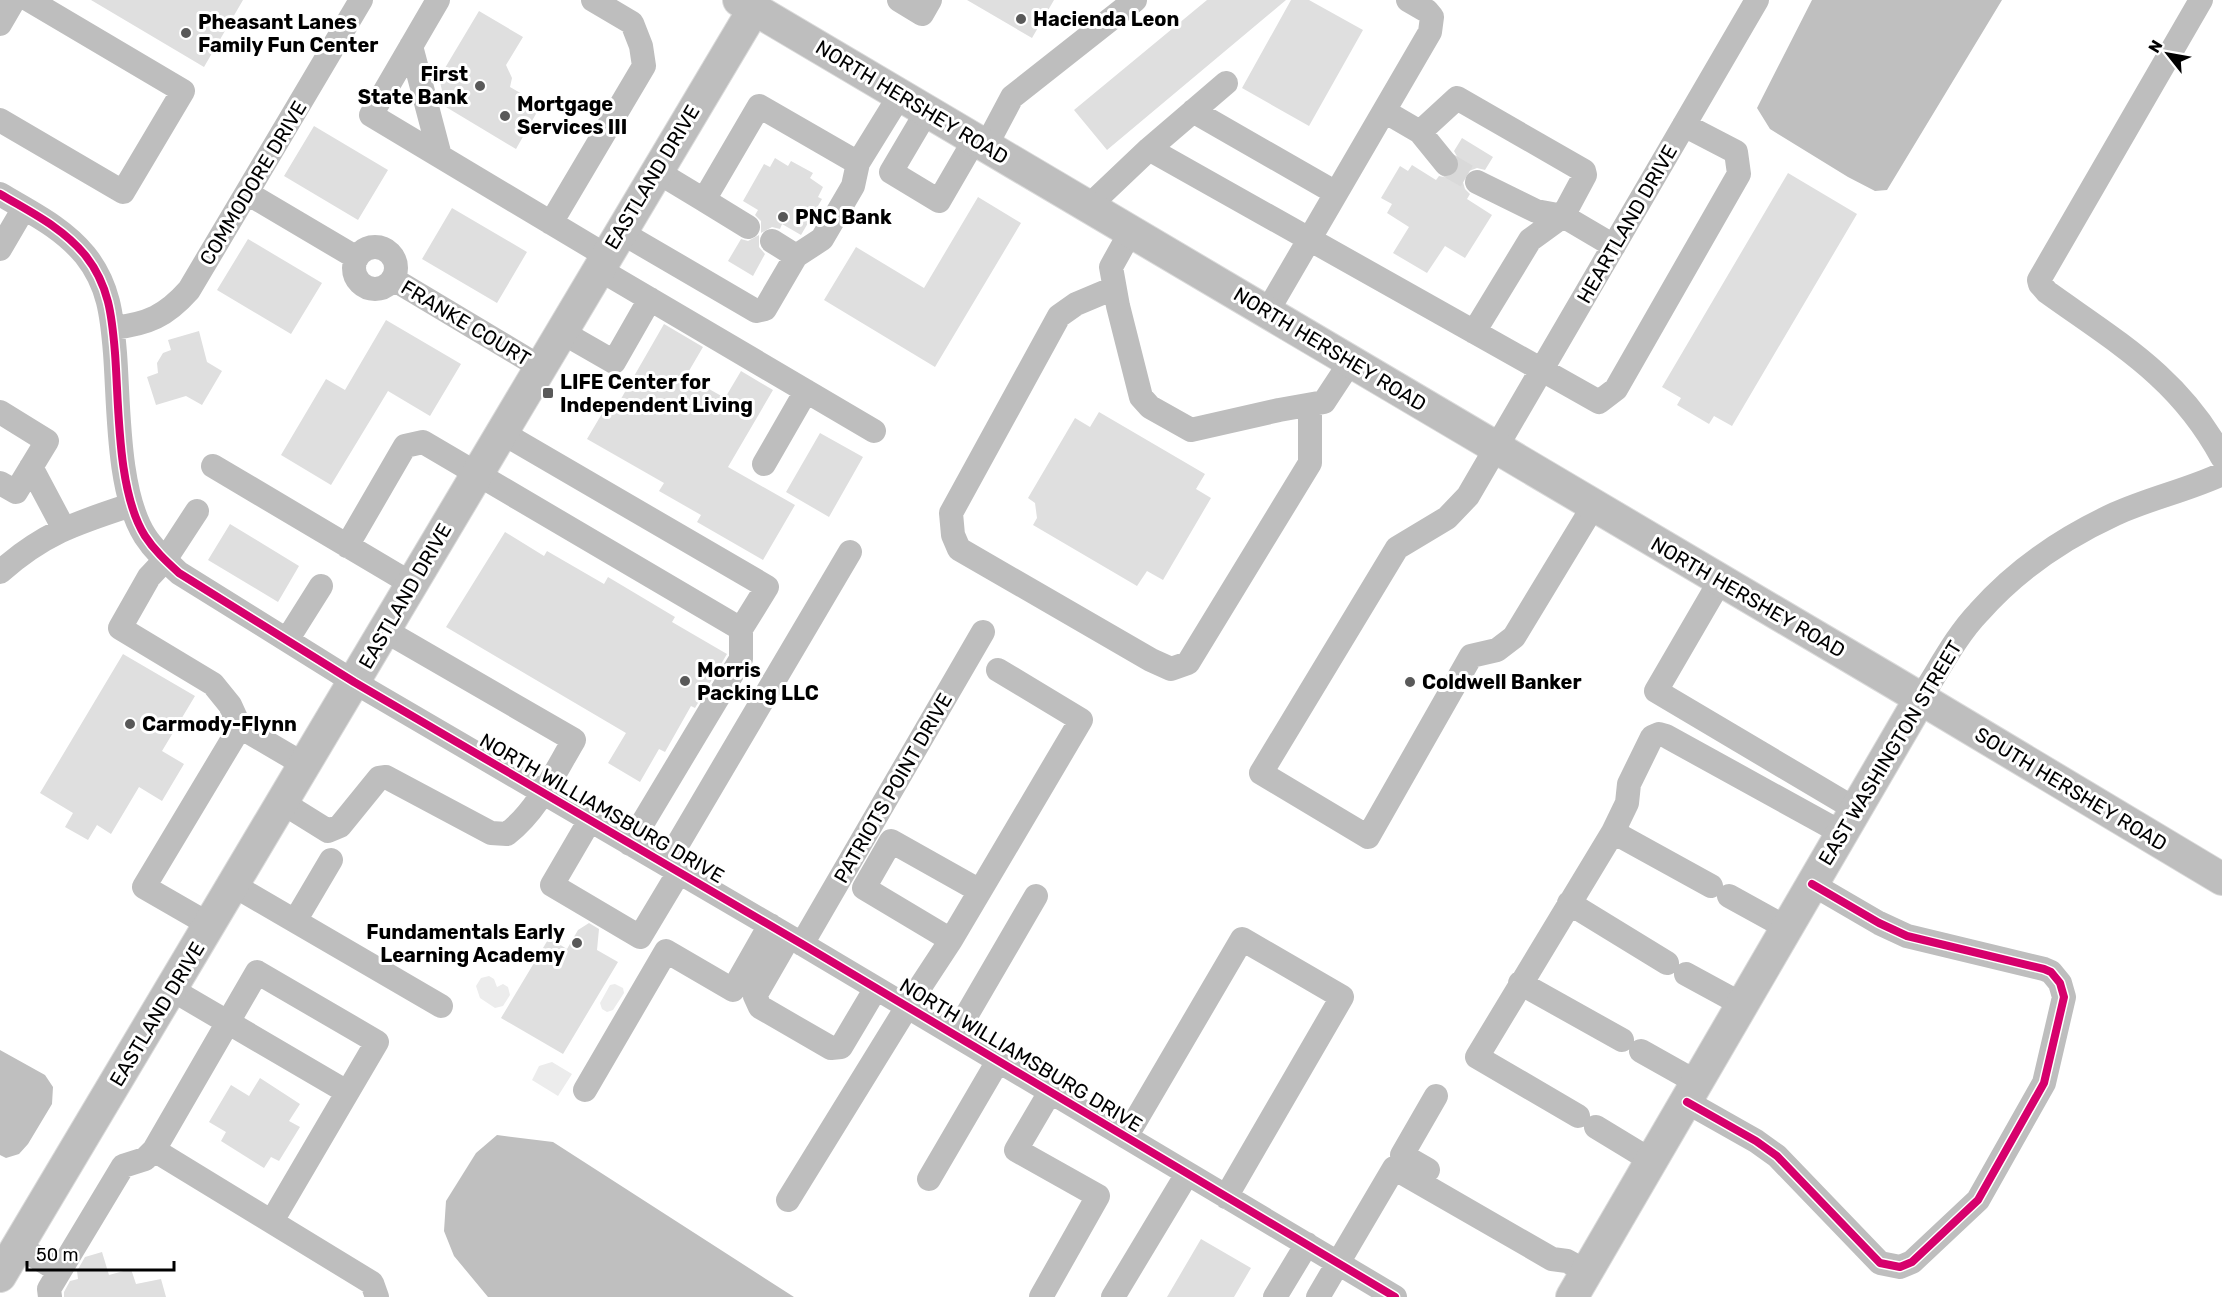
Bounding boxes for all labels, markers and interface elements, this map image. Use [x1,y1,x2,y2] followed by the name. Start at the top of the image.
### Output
[1033,7,1179,31] place label: Hacienda Leon
[198,10,378,57] place label: Pheasant Lanes Family Fun Center
[1014,12,1028,26] marker: Hacienda Leon
[2138,24,2198,84] north arrow
[179,26,193,40] marker: Pheasant Lanes Family Fun Center
[811,35,1013,169] street label: NORTH HERSHEY ROAD
[2144,37,2167,56] text: N
[358,62,468,109] place label: First State Bank
[473,79,487,93] marker: First State Bank
[517,92,627,139] place label: Mortgage Services III
[195,97,311,269] street label: COMMODORE DRIVE
[599,101,705,253] street label: EASTLAND DRIVE
[498,109,512,123] marker: Mortgage Services III
[1572,140,1682,308] street label: HEARTLAND DRIVE
[795,205,892,229] place label: PNC Bank
[776,210,790,224] marker: PNC Bank
[397,275,535,371] street label: FRANKE COURT
[1229,282,1431,416] street label: NORTH HERSHEY ROAD
[560,370,753,417] place label: LIFE Center for Independent Living
[541,386,555,400] marker: LIFE Center for Independent Living
[354,519,456,673] street label: EASTLAND DRIVE
[1647,532,1849,662] street label: NORTH HERSHEY ROAD
[1813,636,1967,870] street label: EAST WASHINGTON STREET
[697,658,819,705] place label: Morris Packing LLC
[1422,670,1582,694] place label: Coldwell Banker
[678,674,692,688] marker: Morris Packing LLC
[1403,675,1417,689] marker: Coldwell Banker
[829,689,957,887] street label: PATRIOTS POINT DRIVE
[142,712,297,736] place label: Carmody-Flynn
[123,717,137,731] marker: Carmody-Flynn
[1971,722,2171,856] street label: SOUTH HERSHEY ROAD
[475,728,729,888] street label: NORTH WILLIAMSBURG DRIVE
[366,920,565,967] place label: Fundamentals Early Learning Academy
[570,936,584,950] marker: Fundamentals Early Learning Academy
[104,938,210,1090] street label: EASTLAND DRIVE
[895,973,1147,1137] street label: NORTH WILLIAMSBURG DRIVE
[27,1234,174,1272] scale bar
[36,1244,79,1266] text: 50 m

